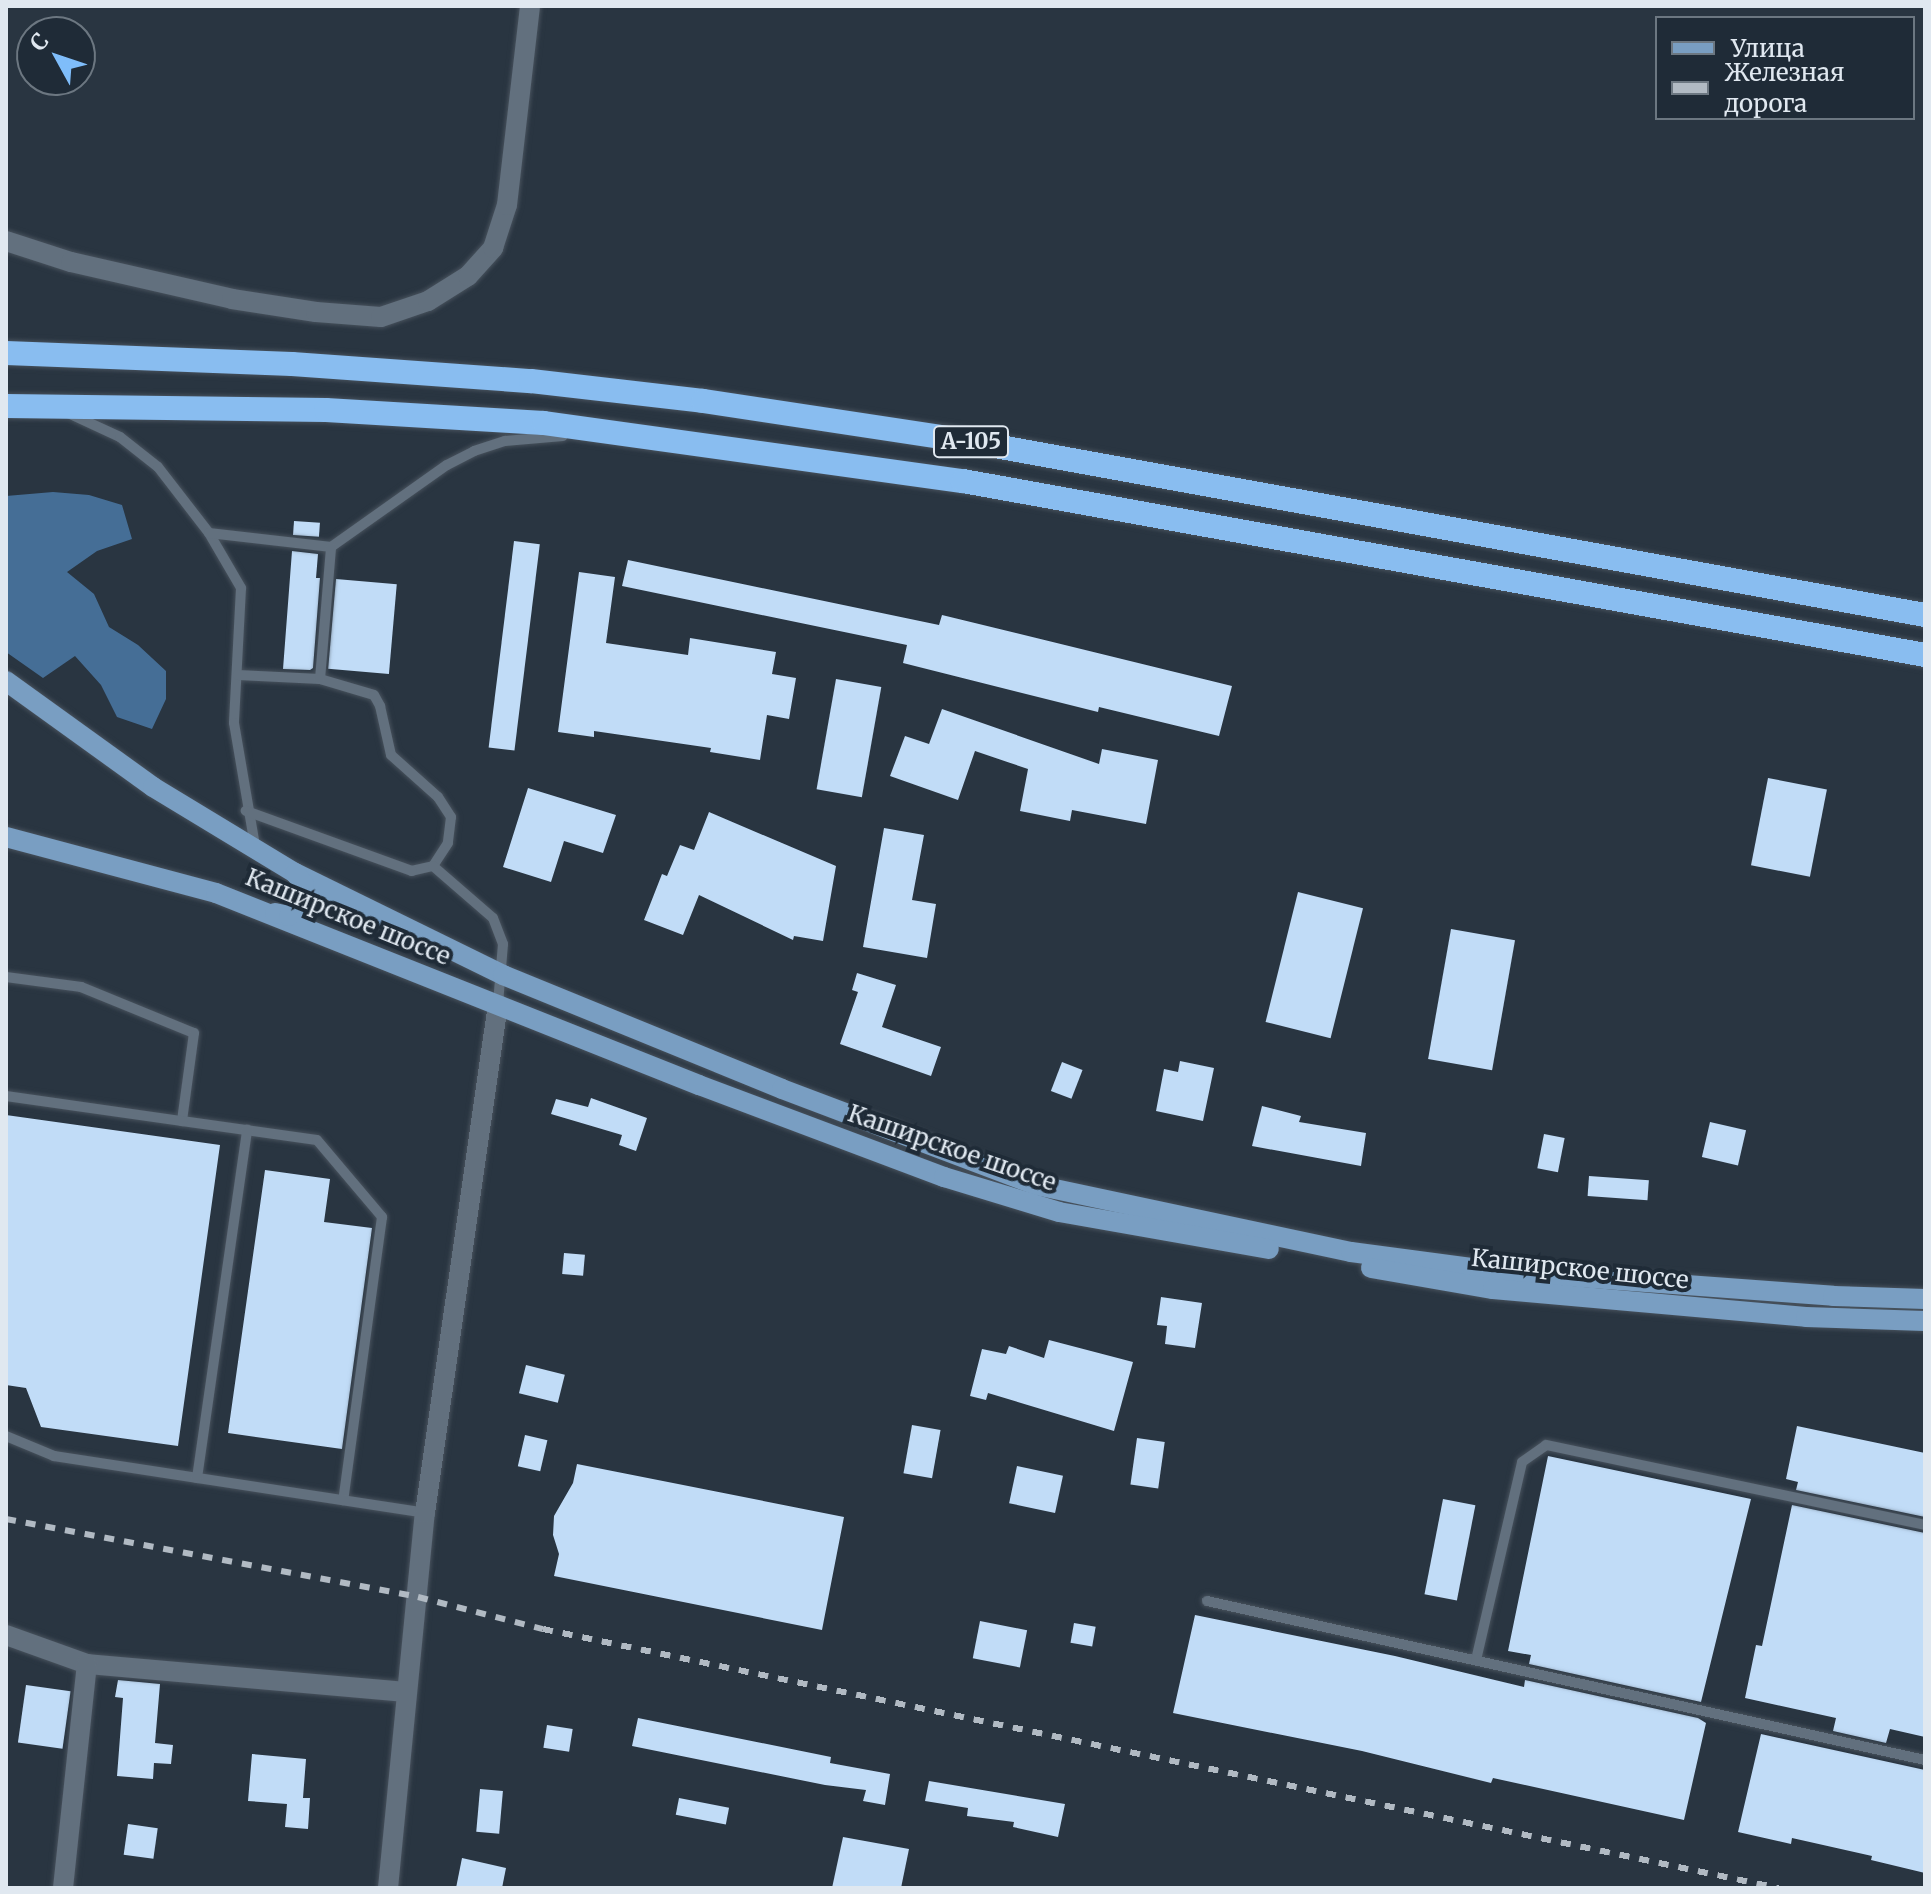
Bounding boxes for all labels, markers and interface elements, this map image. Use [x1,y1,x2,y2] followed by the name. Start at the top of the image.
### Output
[16,16,96,96] north arrow
[1655,16,1915,120] legend
[24,27,55,56] text: С
[1731,33,1805,64] text: Улица
[1725,57,1844,119] text: Железная дорога
[933,424,1009,460] road number: А-105
[241,863,455,971] street label: Каширское шоссе
[844,1099,1060,1197] street label: Каширское шоссе
[1470,1243,1690,1295] street label: Каширское шоссе

